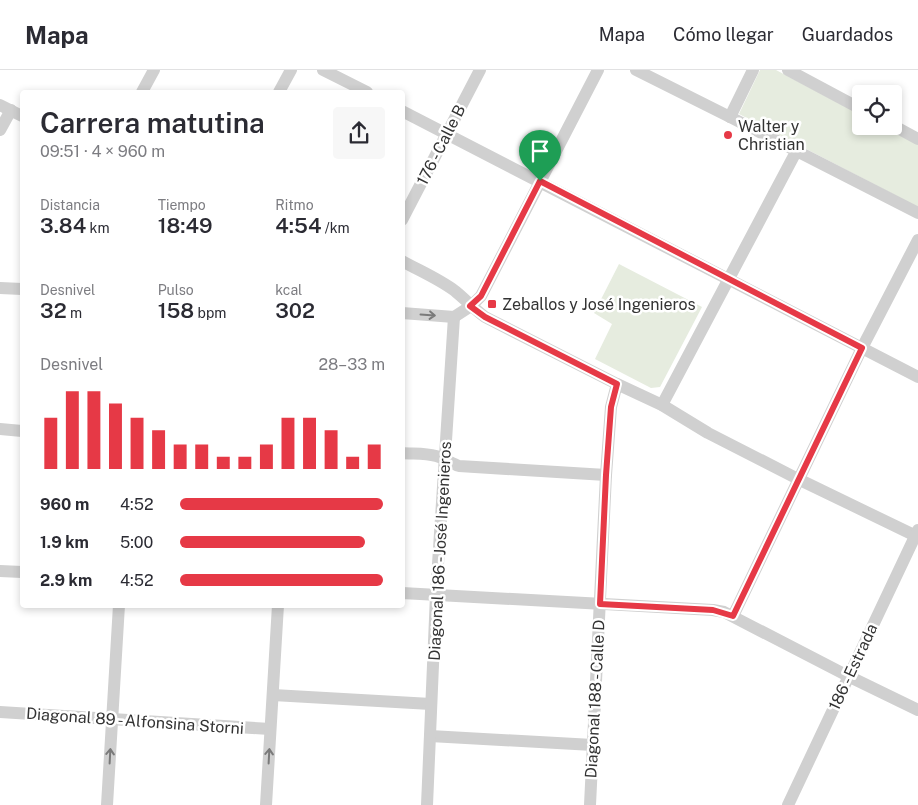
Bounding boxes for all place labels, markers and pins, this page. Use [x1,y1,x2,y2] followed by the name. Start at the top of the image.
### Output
[738,117,805,154] place label: Walter y Christian
[722,129,734,141] marker: Walter y Christian
[519,130,561,181] pin
[502,295,696,314] place label: Zeballos y José Ingenieros
[486,298,498,310] marker: Zeballos y José Ingenieros

